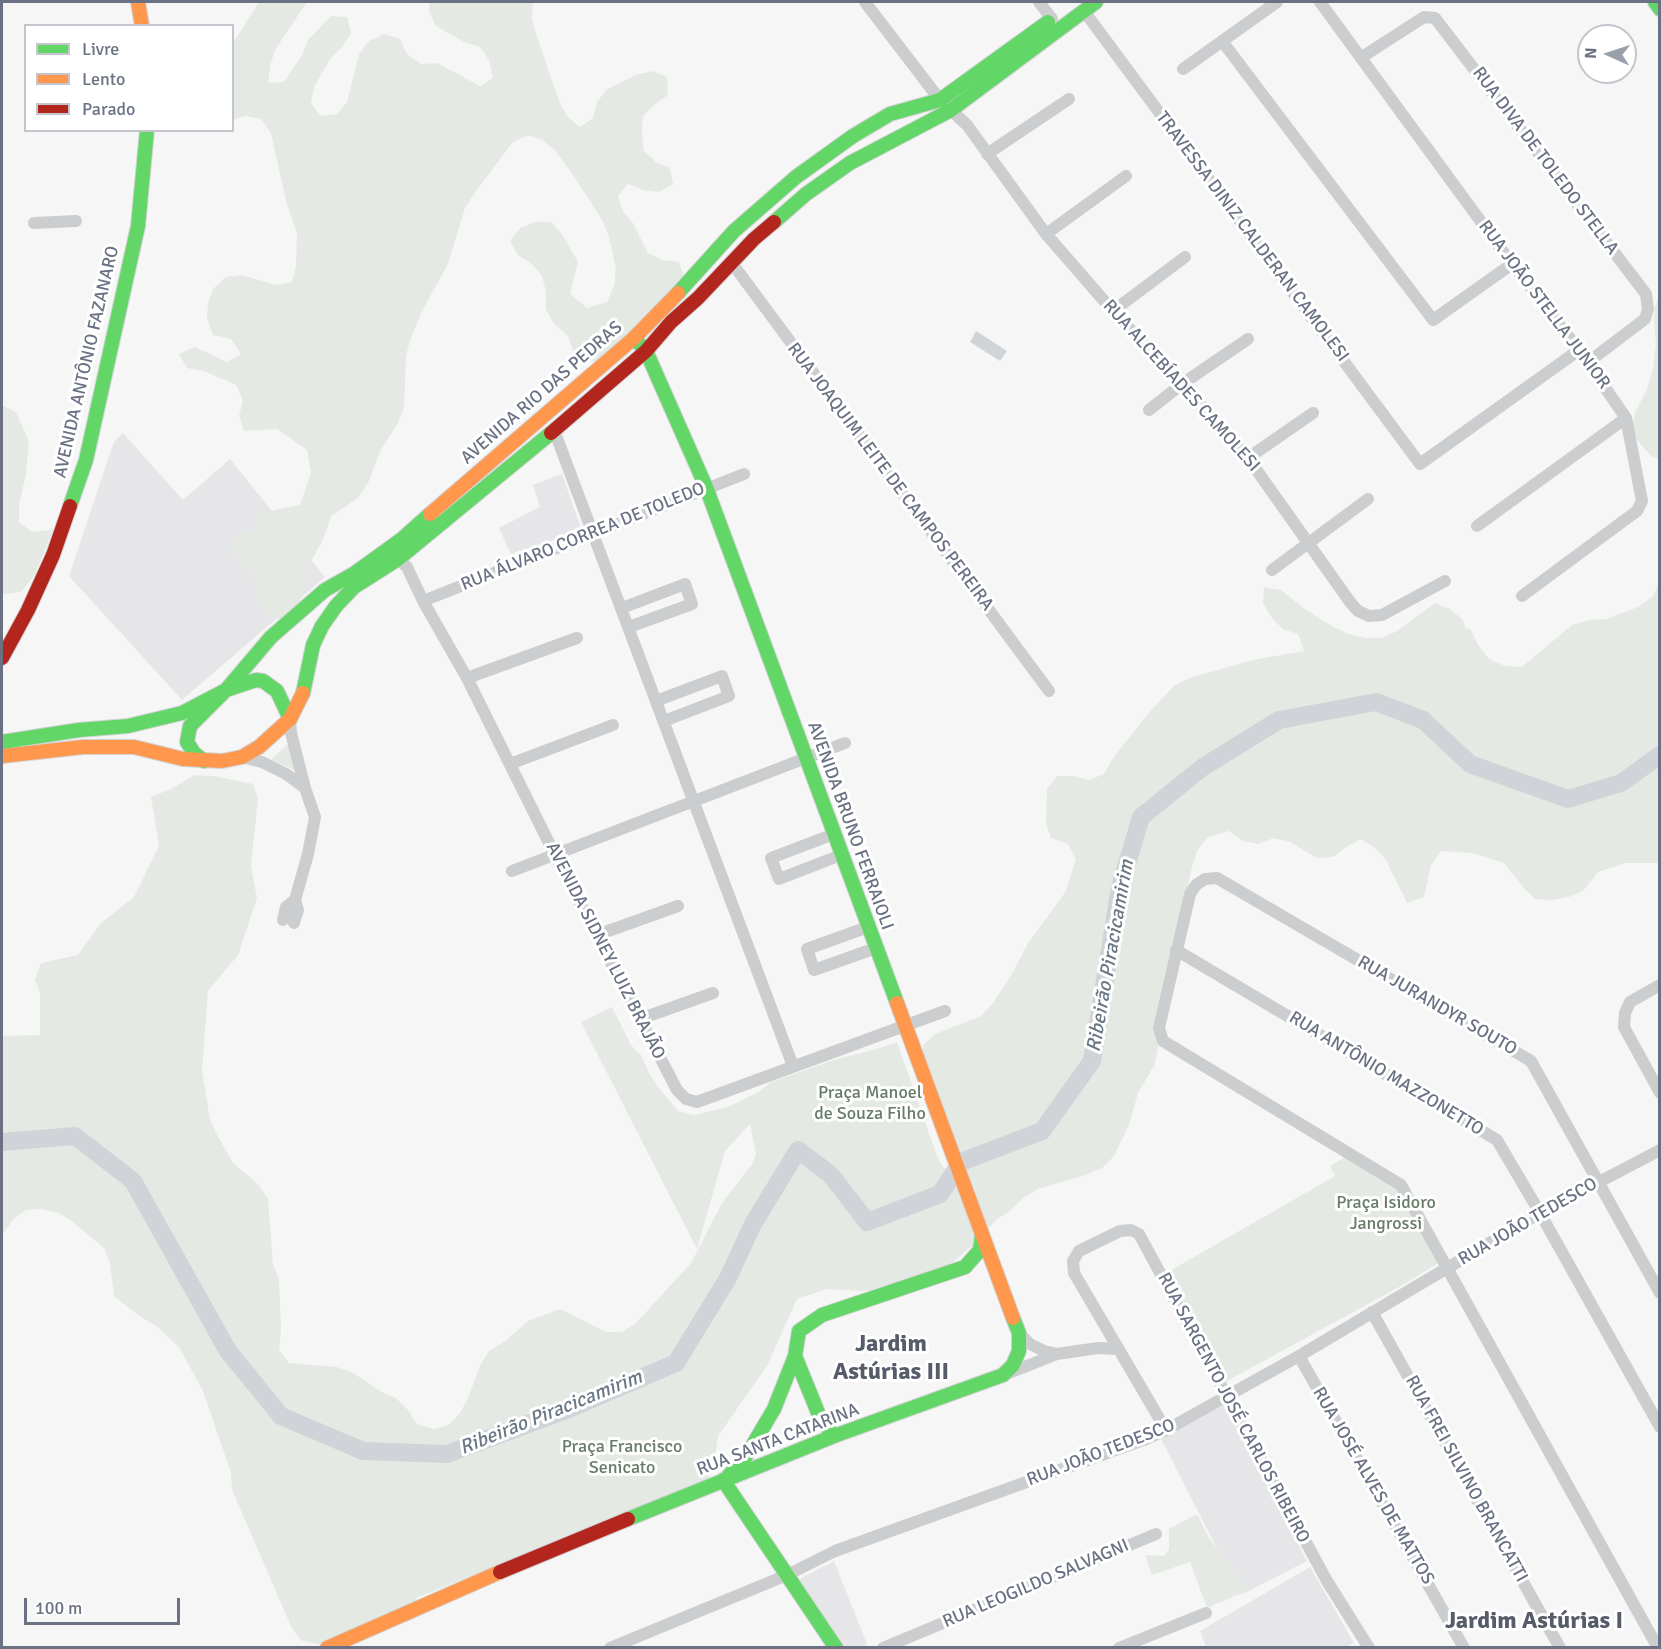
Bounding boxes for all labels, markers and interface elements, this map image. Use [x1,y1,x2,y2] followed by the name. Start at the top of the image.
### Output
[24,24,234,132] legend
[1577,24,1637,84] north arrow
[82,38,119,60] text: Livre
[1581,47,1601,59] text: N
[1467,63,1623,259] street label: RUA DIVA DE TOLEDO STELLA
[82,68,125,90] text: Lento
[82,98,135,120] text: Parado
[1151,108,1353,366] street label: TRAVESSA DINIZ CALDERAN CAMOLESI
[1474,216,1614,394] street label: RUA JOÃO STELLA JUNIOR
[50,244,124,480] street label: AVENIDA ANTÔNIO FAZANARO
[1098,296,1264,476] street label: RUA ALCEBÍADES CAMOLESI
[457,317,627,469] street label: AVENIDA RIO DAS PEDRAS
[782,339,998,615] street label: RUA JOAQUIM LEITE DE CAMPOS PEREIRA
[458,478,708,596] street label: RUA ÁLVARO CORREA DE TOLEDO
[802,719,898,933] street label: AVENIDA BRUNO FERRAIOLI
[541,839,669,1063] street label: AVENIDA SIDNEY LUIZ BRAJÃO
[1082,858,1140,1054] water label: Ribeirão Piracicamirim
[1353,951,1521,1061] street label: RUA JURANDYR SOUTO
[1285,1007,1487,1141] street label: RUA ANTÔNIO MAZZONETTO
[814,1082,926,1124] park label: Praça Manoel de Souza Filho
[1455,1173,1601,1271] street label: RUA JOÃO TEDESCO
[1336,1192,1436,1234] park label: Praça Isidoro Jangrossi
[1152,1269,1314,1547] street label: RUA SARGENTO JOSÉ CARLOS RIBEIRO
[833,1331,949,1387] district label: Jardim Astúrias III
[456,1365,646,1461] water label: Ribeirão Piracicamirim
[1400,1372,1532,1586] street label: RUA FREI SILVINO BRANCATTI
[1308,1383,1438,1589] street label: RUA JOSÉ ALVES DE MATTOS
[694,1399,862,1481] street label: RUA SANTA CATARINA
[1024,1415,1178,1491] street label: RUA JOÃO TEDESCO
[562,1436,682,1478] park label: Praça Francisco Senicato
[940,1535,1132,1633] street label: RUA LEOGILDO SALVAGNI
[27,1586,183,1624] scale bar
[35,1597,82,1619] text: 100 m
[1445,1608,1623,1636] district label: Jardim Astúrias I

